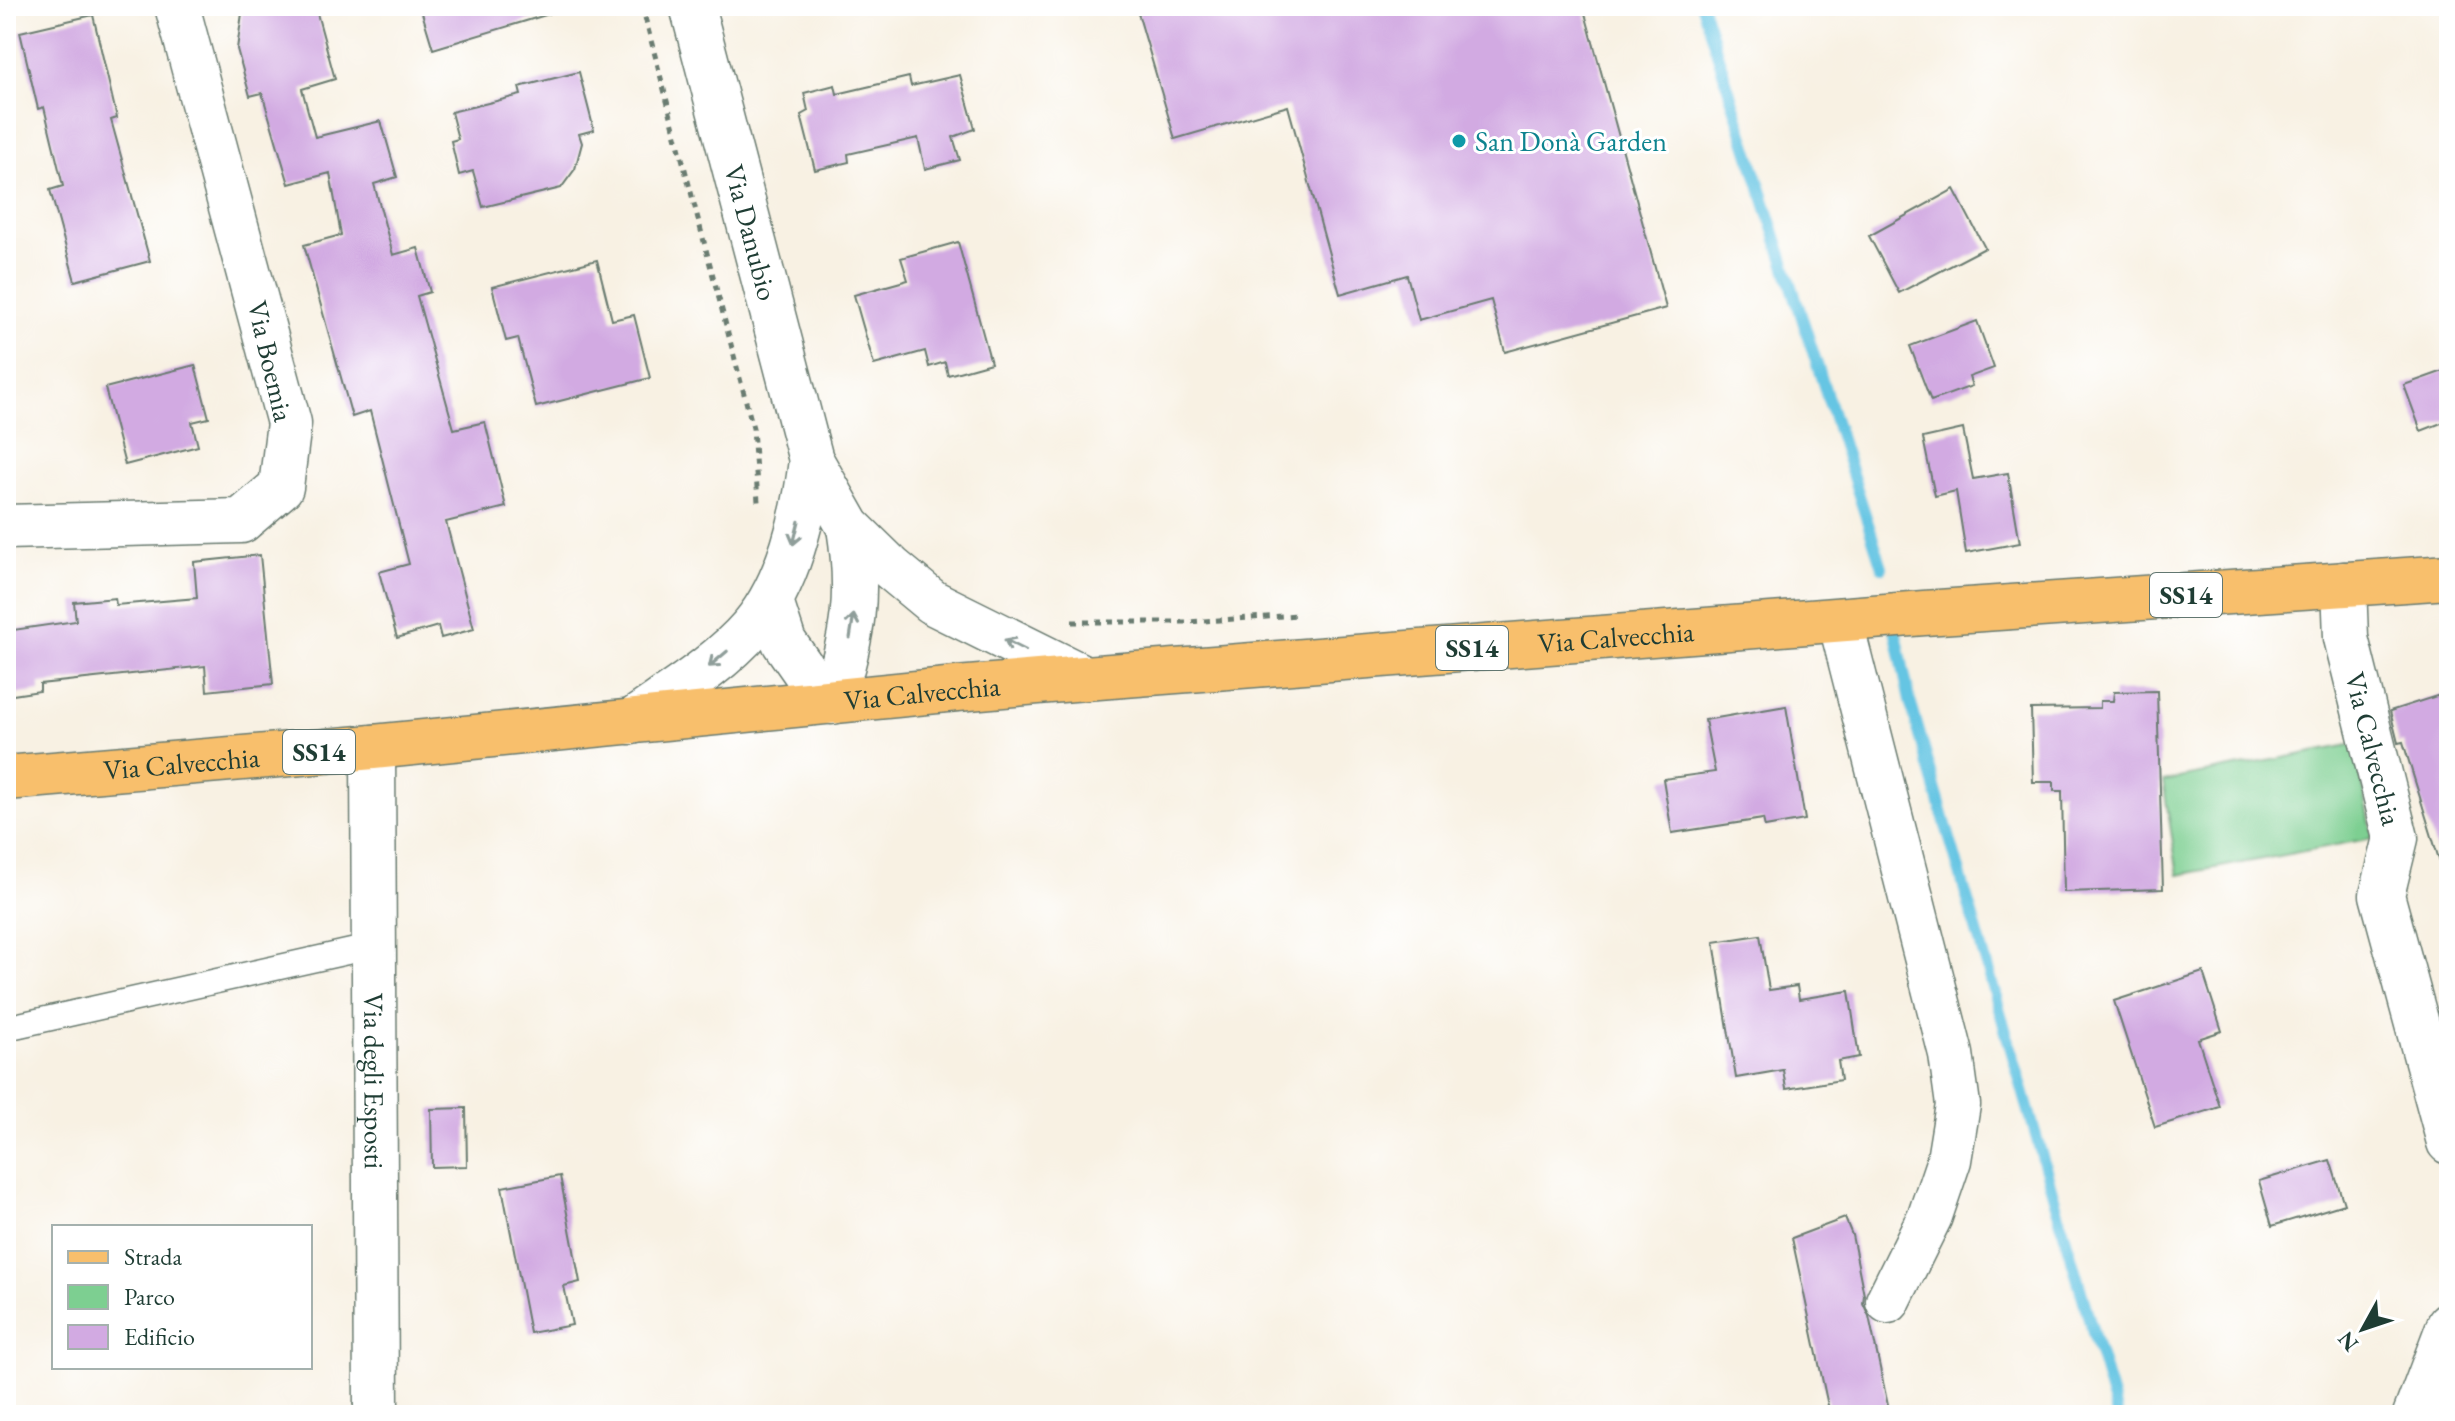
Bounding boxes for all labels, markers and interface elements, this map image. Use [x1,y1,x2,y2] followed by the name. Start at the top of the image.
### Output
[1475,123,1667,159] place label: San Donà Garden
[1450,132,1468,150] marker: San Donà Garden
[716,161,786,304] street label: Via Danubio
[240,297,303,426] street label: Via Boemia
[788,519,803,545] one-way arrow
[2150,573,2222,617] road number: SS14
[1536,613,1696,661] street label: Via Calvecchia
[845,614,860,639] one-way arrow
[1436,626,1508,670] road number: SS14
[1003,636,1027,652] one-way arrow
[708,650,728,668] one-way arrow
[842,667,1002,718] street label: Via Calvecchia
[2337,668,2410,830] street label: Via Calvecchia
[283,730,355,774] road number: SS14
[102,739,262,788] street label: Via Calvecchia
[356,993,393,1169] street label: Via degli Esposti
[52,1225,312,1369] legend
[124,1241,182,1272] text: Strada
[124,1281,175,1312] text: Parco
[2323,1289,2403,1369] north arrow
[124,1321,195,1352] text: Edificio
[2331,1325,2365,1358] text: N

